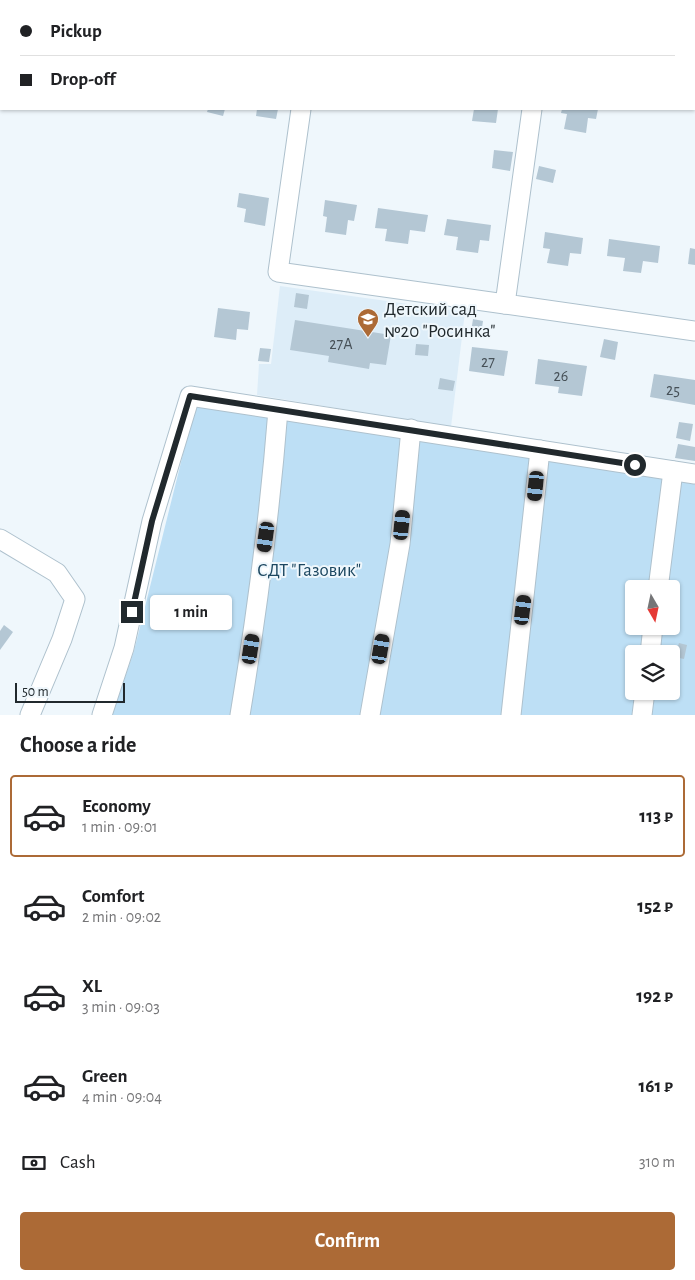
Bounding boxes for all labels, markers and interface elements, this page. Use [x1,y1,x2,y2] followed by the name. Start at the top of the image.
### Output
[50,22,102,41] text: Pickup
[50,70,115,89] text: Drop-off
[384,300,496,341] place label: Детский сад №20 "Росинка"
[356,307,380,338] school or university icon: Детский сад №20 "Росинка"
[329,336,353,352] house number: 27А
[481,354,495,370] house number: 27
[554,368,568,384] house number: 26
[666,382,680,398] house number: 25
[624,454,646,476] route start
[526,470,545,502] car
[392,509,411,541] car
[256,521,275,553] car
[257,561,361,580] park label: СДТ "Газовик"
[625,580,680,635] north arrow
[625,580,680,700] map controls
[150,594,232,630] callout: 1 min
[513,594,532,626] car
[121,601,143,623] route end
[174,604,208,620] text: 1 min
[241,633,260,665] car
[371,633,390,665] car
[625,645,680,700] button: layers
[15,680,125,703] scale bar
[22,685,49,699] text: 50 m
[20,734,136,756] text: Choose a ride
[22,794,67,839] icon: car
[82,797,151,816] text: Economy
[639,807,673,826] text: 113 ₽
[82,819,158,835] text: 1 min · 09:01
[22,884,67,929] icon: car
[82,887,144,906] text: Comfort
[637,897,673,916] text: 152 ₽
[82,909,161,925] text: 2 min · 09:02
[22,974,67,1019] icon: car
[82,977,102,996] text: XL
[636,987,673,1006] text: 192 ₽
[82,999,160,1015] text: 3 min · 09:03
[22,1064,67,1109] icon: car
[82,1067,128,1086] text: Green
[638,1077,673,1096] text: 161 ₽
[82,1089,162,1105] text: 4 min · 09:04
[20,1149,48,1177] icon: cash
[60,1153,96,1172] text: Cash
[639,1154,675,1170] text: 310 m
[20,1212,675,1270] button: Confirm

